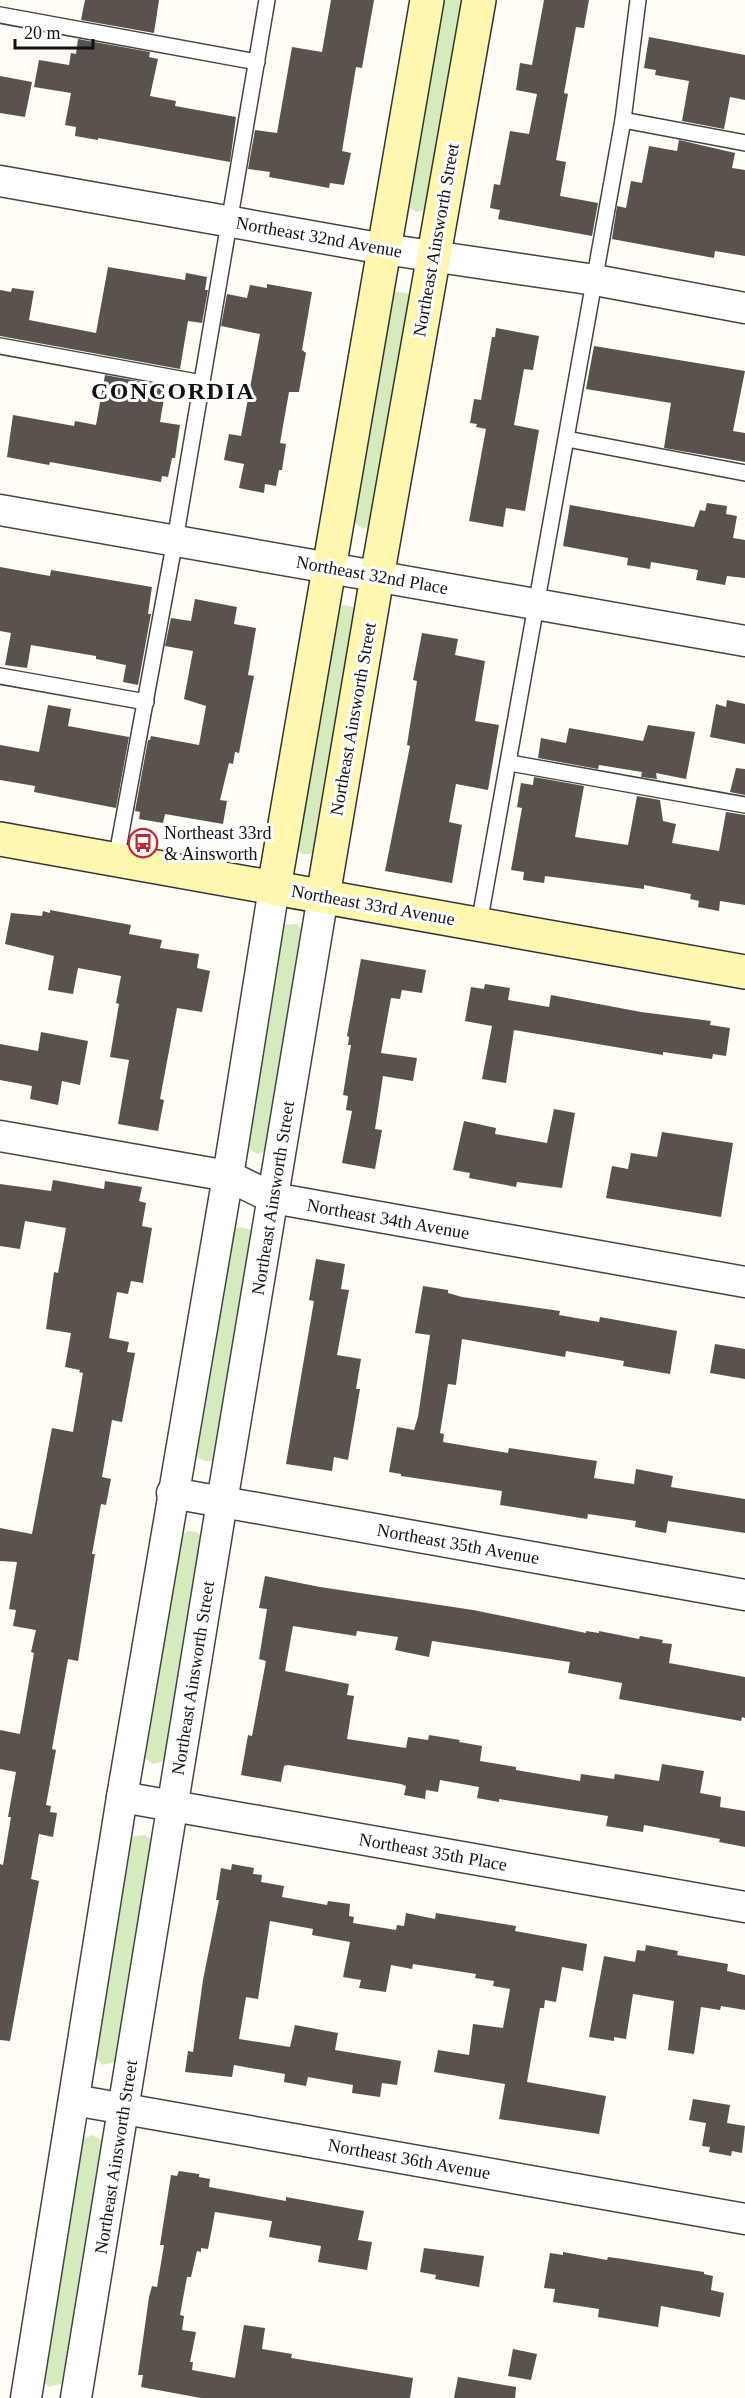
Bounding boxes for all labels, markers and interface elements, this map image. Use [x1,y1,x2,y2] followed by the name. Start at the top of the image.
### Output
[15,12,93,50] scale bar
[24,23,61,43] text: 20 m
[409,142,463,338] street label: Northeast Ainsworth Street
[234,213,404,261] street label: Northeast 32nd Avenue
[91,378,255,404] district label: CONCORDIA
[294,552,450,598] street label: Northeast 32nd Place
[326,621,380,817] street label: Northeast Ainsworth Street
[164,823,271,864] place label: Northeast 33rd & Ainsworth
[127,827,159,859] bus stop icon: Northeast 33rd & Ainsworth
[290,881,456,929] street label: Northeast 33rd Avenue
[248,1100,298,1296] street label: Northeast Ainsworth Street
[305,1195,471,1243] street label: Northeast 34th Avenue
[375,1520,541,1568] street label: Northeast 35th Avenue
[168,1580,218,1776] street label: Northeast Ainsworth Street
[357,1829,509,1875] street label: Northeast 35th Place
[91,2059,141,2255] street label: Northeast Ainsworth Street
[326,2135,492,2183] street label: Northeast 36th Avenue

